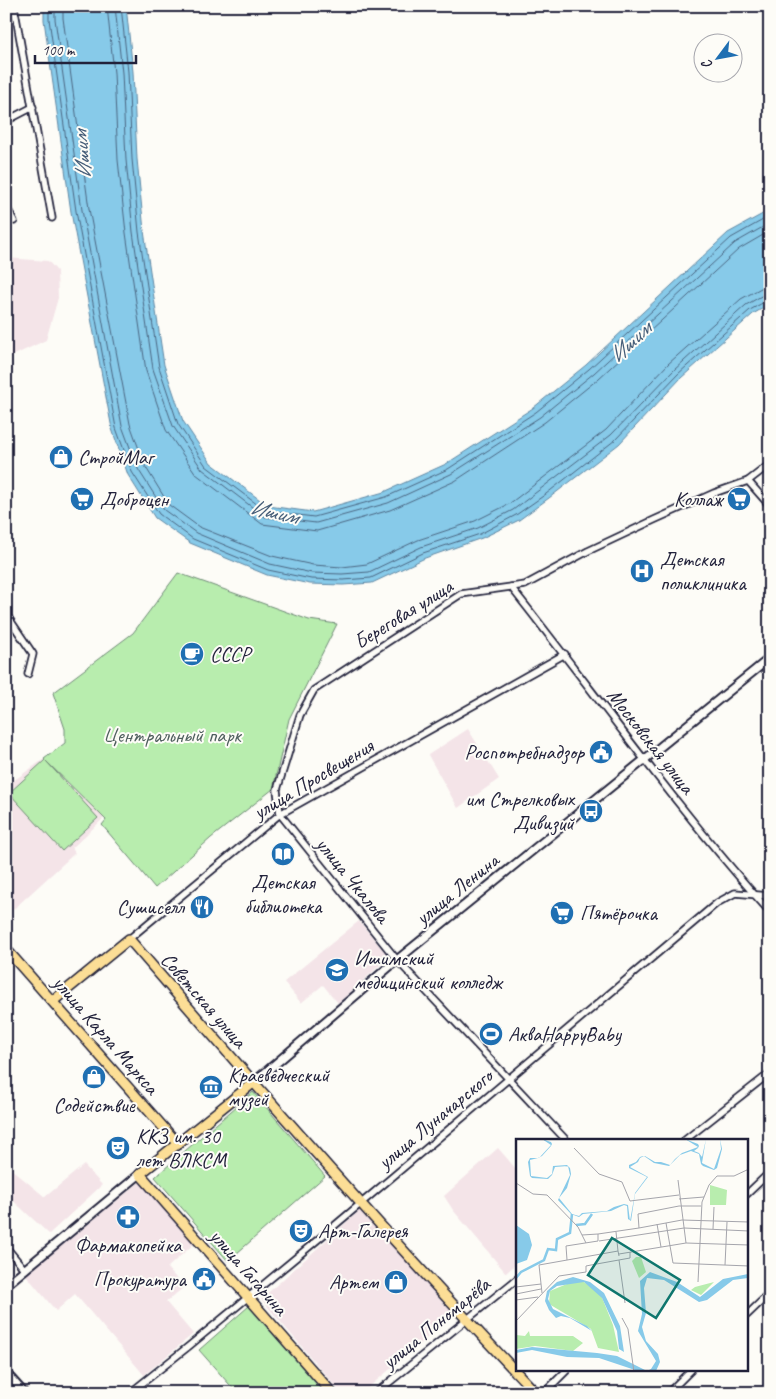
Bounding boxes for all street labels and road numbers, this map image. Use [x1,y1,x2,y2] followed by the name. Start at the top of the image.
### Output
[349,573,459,655] street label: Береговая улица
[602,683,702,801] street label: Московская улица
[247,732,379,826] street label: улица Просвещения
[309,830,397,930] street label: улица Чкалова
[408,846,506,932] street label: улица Ленина
[155,947,254,1055] street label: Советская улица
[46,969,166,1101] street label: улица Карла Маркса
[371,1062,500,1176] street label: улица Луначарского
[203,1222,295,1322] street label: улица Гагарина
[375,1270,497,1376] street label: улица Пономарёва

